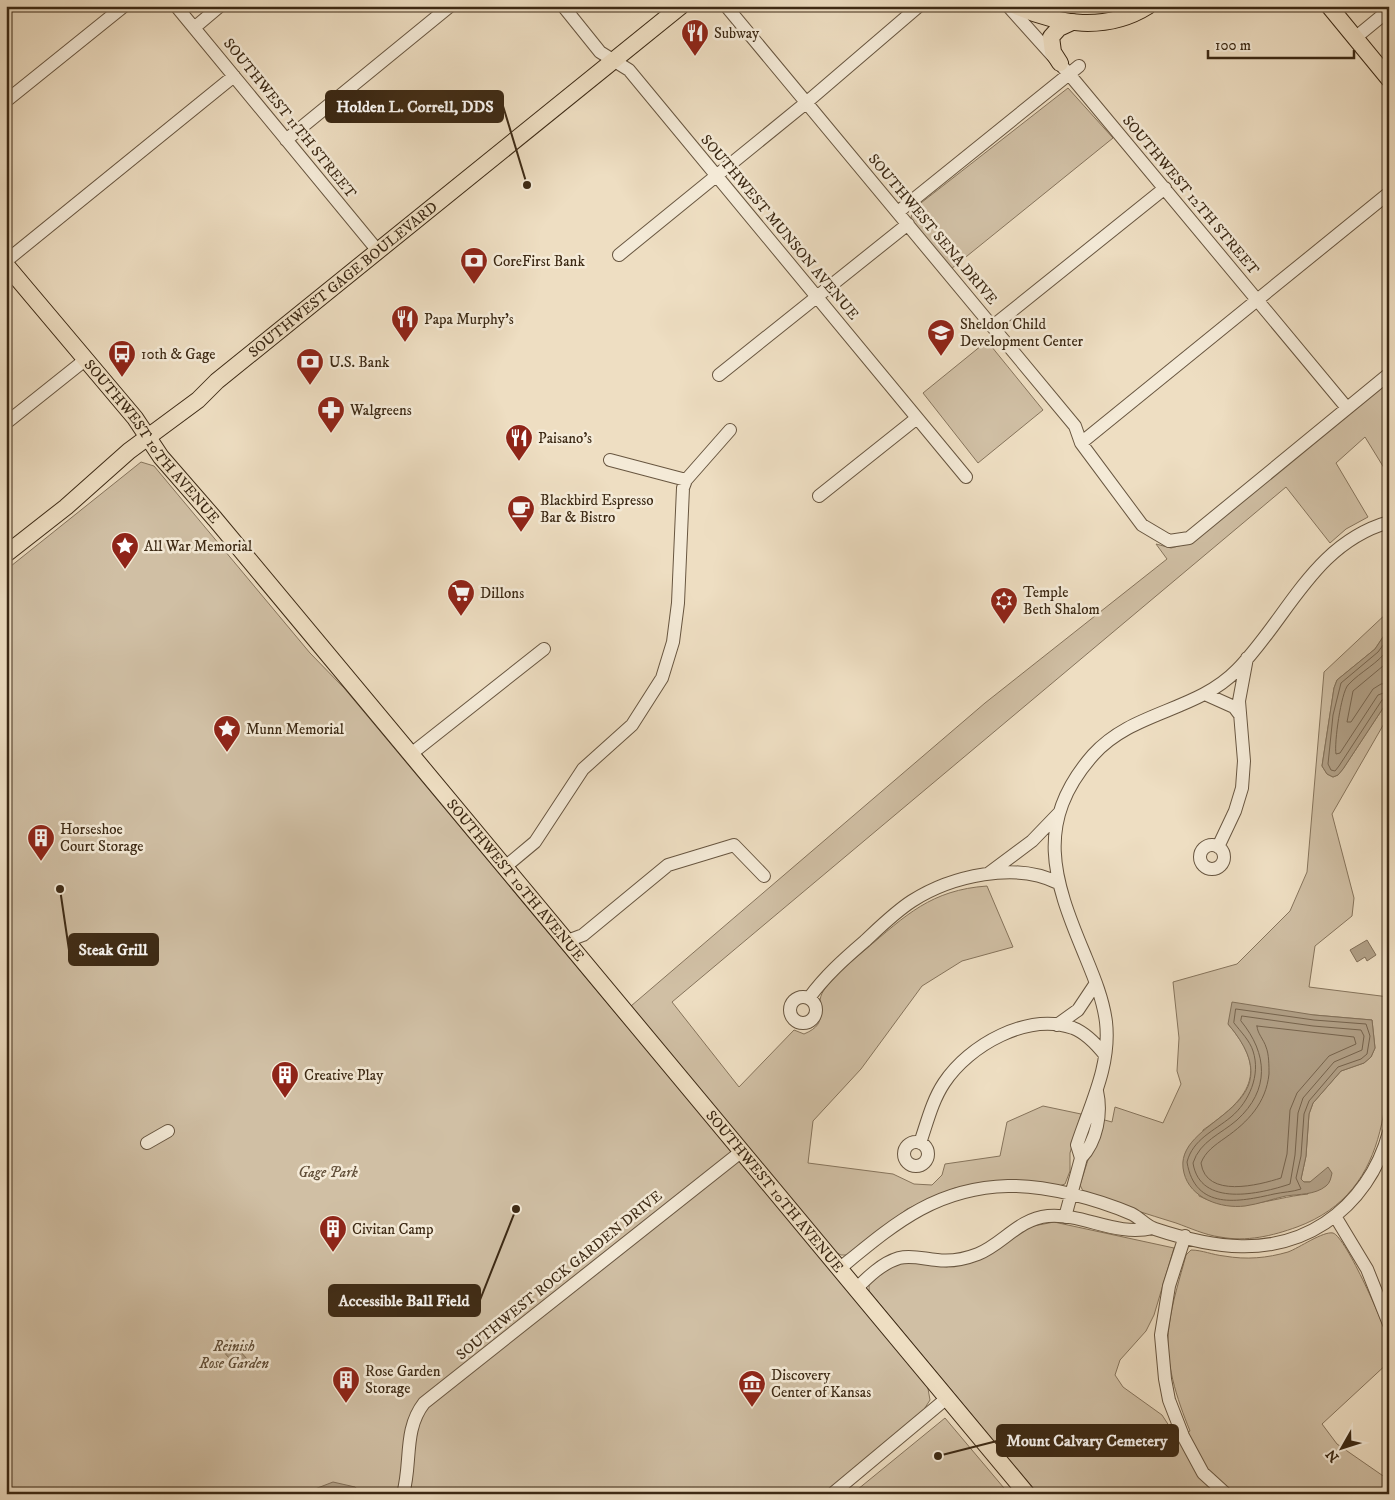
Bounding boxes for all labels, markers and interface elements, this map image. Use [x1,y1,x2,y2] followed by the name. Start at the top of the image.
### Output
[680,18,710,57] restaurant icon: Subway
[714,24,760,43] place label: Subway
[1208,28,1354,60] scale bar
[219,34,361,203] street label: SOUTHWEST 11TH STREET
[1215,36,1251,55] text: 100 m
[326,91,503,122] callout: Holden L. Correll, DDS
[336,97,494,117] text: Holden L. Correll, DDS
[1118,112,1263,280] street label: SOUTHWEST 12TH STREET
[697,131,863,324] street label: SOUTHWEST MUNSON AVENUE
[864,150,1002,309] street label: SOUTHWEST SENA DRIVE
[245,198,442,362] street label: SOUTHWEST GAGE BOULEVARD
[459,246,489,285] bank icon: CoreFirst Bank
[493,252,585,271] place label: CoreFirst Bank
[390,304,420,343] restaurant icon: Papa Murphy's
[424,310,514,329] place label: Papa Murphy's
[960,315,1084,351] place label: Sheldon Child Development Center
[926,318,956,357] school or university icon: Sheldon Child Development Center
[107,339,137,378] bus stop icon: 10th & Gage
[141,345,216,364] place label: 10th & Gage
[295,347,325,386] bank icon: U.S. Bank
[329,353,390,372] place label: U.S. Bank
[80,356,224,528] street label: SOUTHWEST 10TH AVENUE
[316,395,346,434] pharmacy icon: Walgreens
[349,401,412,420] place label: Walgreens
[504,423,534,462] restaurant icon: Paisano's
[538,429,592,448] place label: Paisano's
[540,491,653,527] place label: Blackbird Espresso Bar & Bistro
[506,494,536,533] cafe icon: Blackbird Espresso Bar & Bistro
[110,531,140,570] place icon: All War Memorial
[144,537,253,556] place label: All War Memorial
[446,578,476,617] supermarket icon: Dillons
[1023,583,1100,619] place label: Temple Beth Shalom
[480,584,524,603] place label: Dillons
[989,586,1019,625] synagogue icon: Temple Beth Shalom
[212,714,242,753] place icon: Munn Memorial
[246,720,345,739] place label: Munn Memorial
[442,795,589,966] street label: SOUTHWEST 10TH AVENUE
[60,820,144,856] place label: Horseshoe Court Storage
[26,823,56,862] building icon: Horseshoe Court Storage
[69,934,158,965] callout: Steak Grill
[78,940,149,960] text: Steak Grill
[270,1060,300,1099] building icon: Creative Play
[304,1066,384,1085] place label: Creative Play
[701,1107,848,1277] street label: SOUTHWEST 10TH AVENUE
[298,1163,359,1182] park label: Gage Park
[453,1186,666,1364] street label: SOUTHWEST ROCK GARDEN DRIVE
[318,1214,348,1253] building icon: Civitan Camp
[352,1220,434,1239] place label: Civitan Camp
[329,1285,480,1316] callout: Accessible Ball Field
[338,1291,470,1311] text: Accessible Ball Field
[198,1337,269,1373] park label: Reinish Rose Garden
[365,1362,441,1398] place label: Rose Garden Storage
[331,1365,361,1404] building icon: Rose Garden Storage
[771,1366,871,1402] place label: Discovery Center of Kansas
[737,1369,767,1408] museum icon: Discovery Center of Kansas
[1318,1422,1368,1472] north arrow
[997,1425,1178,1456] callout: Mount Calvary Cemetery
[1007,1431,1168,1451] text: Mount Calvary Cemetery
[1322,1445,1343,1466] text: N

